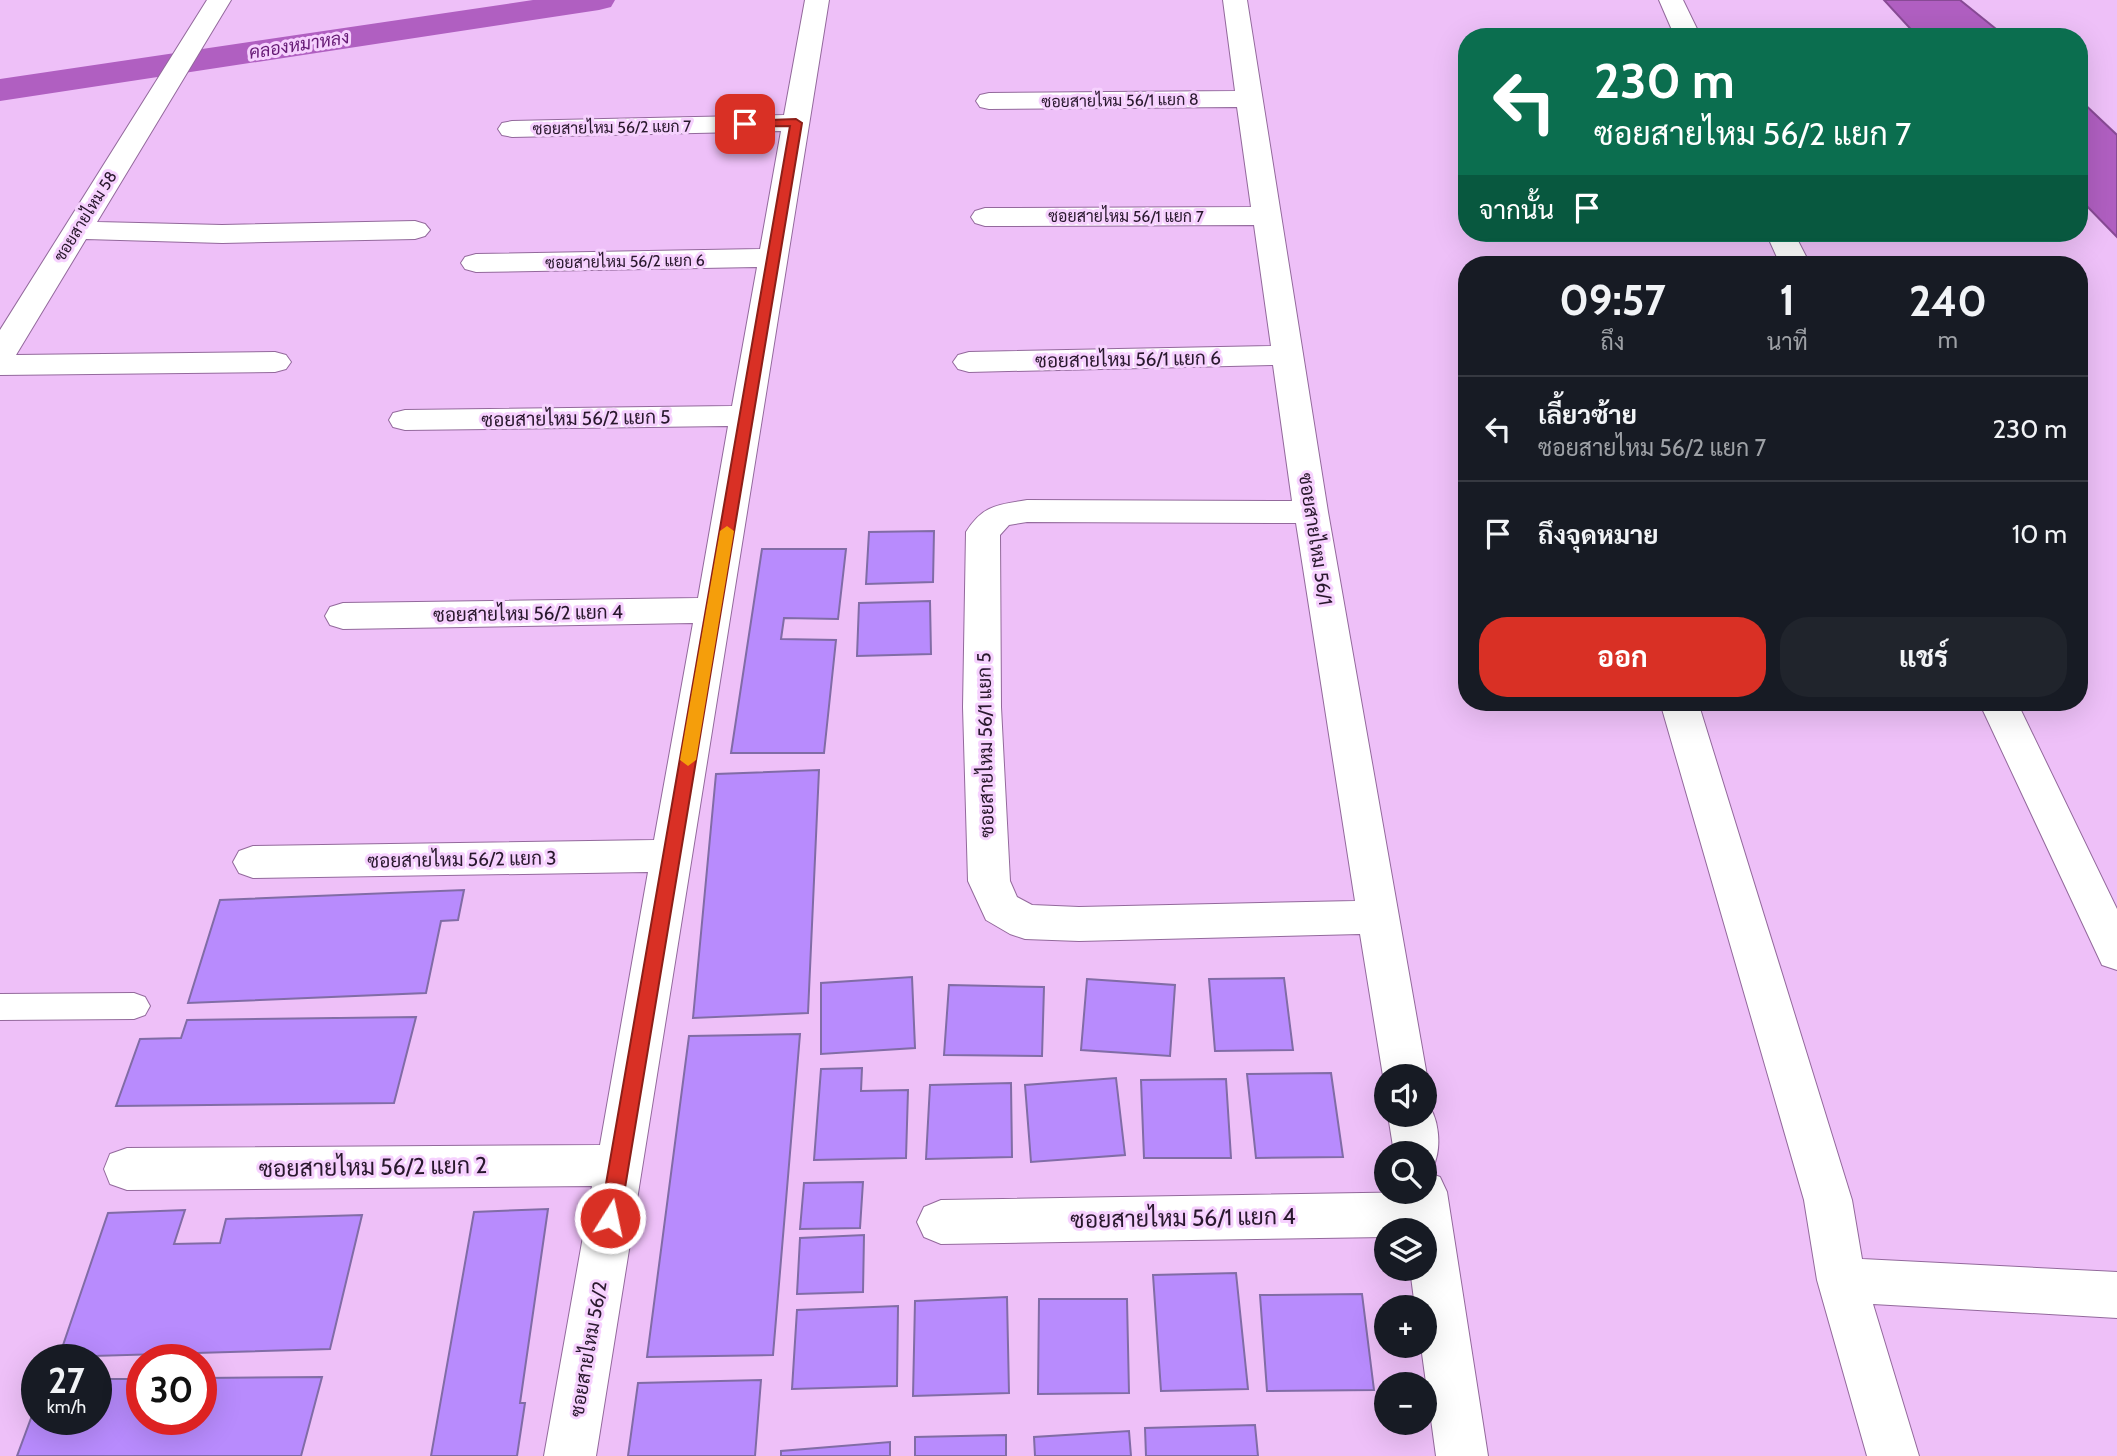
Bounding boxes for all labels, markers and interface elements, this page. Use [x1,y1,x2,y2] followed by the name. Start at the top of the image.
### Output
[247,26,351,64] water label: คลองหมาหลง
[1594,51,1735,110] text: 230 m
[1479,56,1570,147] icon: left
[1041,88,1199,111] street label: ซอยสายไหม 56/1 แยก 8
[715,94,775,154] pin
[726,105,764,143] icon: arrive
[1594,114,1911,153] text: ซอยสายไหม 56/2 แยก 7
[533,115,691,138] street label: ซอยสายไหม 56/2 แยก 7
[48,167,121,265] street label: ซอยสายไหม 58
[1568,189,1606,227] icon: arrive
[1479,194,1554,226] text: จากนั้น
[1048,205,1204,226] street label: ซอยสายไหม 56/1 แยก 7
[545,249,705,272] street label: ซอยสายไหม 56/2 แยก 6
[1559,274,1666,326] text: 09:57
[1780,274,1795,326] text: 1
[1909,275,1987,327] text: 240
[1938,326,1958,354] text: m
[1601,328,1624,356] text: ถึง
[1767,328,1808,356] text: นาที
[1035,345,1221,373] street label: ซอยสายไหม 56/1 แยก 6
[1538,399,1637,431] text: เลี้ยวซ้าย
[481,404,671,432] street label: ซอยสายไหม 56/2 แยก 5
[1479,410,1517,448] icon: left
[1993,413,2067,445] text: 230 m
[1538,434,1766,462] text: ซอยสายไหม 56/2 แยก 7
[1294,471,1338,607] street label: ซอยสายไหม 56/1
[1479,515,1517,553] icon: arrive
[2012,518,2067,550] text: 10 m
[1538,519,1659,551] text: ถึงจุดหมาย
[433,599,623,627] street label: ซอยสายไหม 56/2 แยก 4
[1479,617,1766,697] button: ออก
[1780,617,2067,697] button: แชร์
[971,652,999,838] street label: ซอยสายไหม 56/1 แยก 5
[367,845,557,873] street label: ซอยสายไหม 56/2 แยก 3
[1374,1064,1437,1435] map controls
[1374,1064,1437,1127] button: sound
[1374,1141,1437,1204] button: search
[258,1149,487,1183] street label: ซอยสายไหม 56/2 แยก 2
[573,1181,647,1255] position arrow
[1070,1200,1296,1234] street label: ซอยสายไหม 56/1 แยก 4
[1374,1218,1437,1281] button: layers
[564,1279,612,1419] street label: ซอยสายไหม 56/2
[1374,1295,1437,1358] button: +
[126,1344,217,1435] speed limit sign: 30
[48,1359,85,1402] text: 27
[1374,1372,1437,1435] button: −
[47,1396,86,1418] text: km/h

